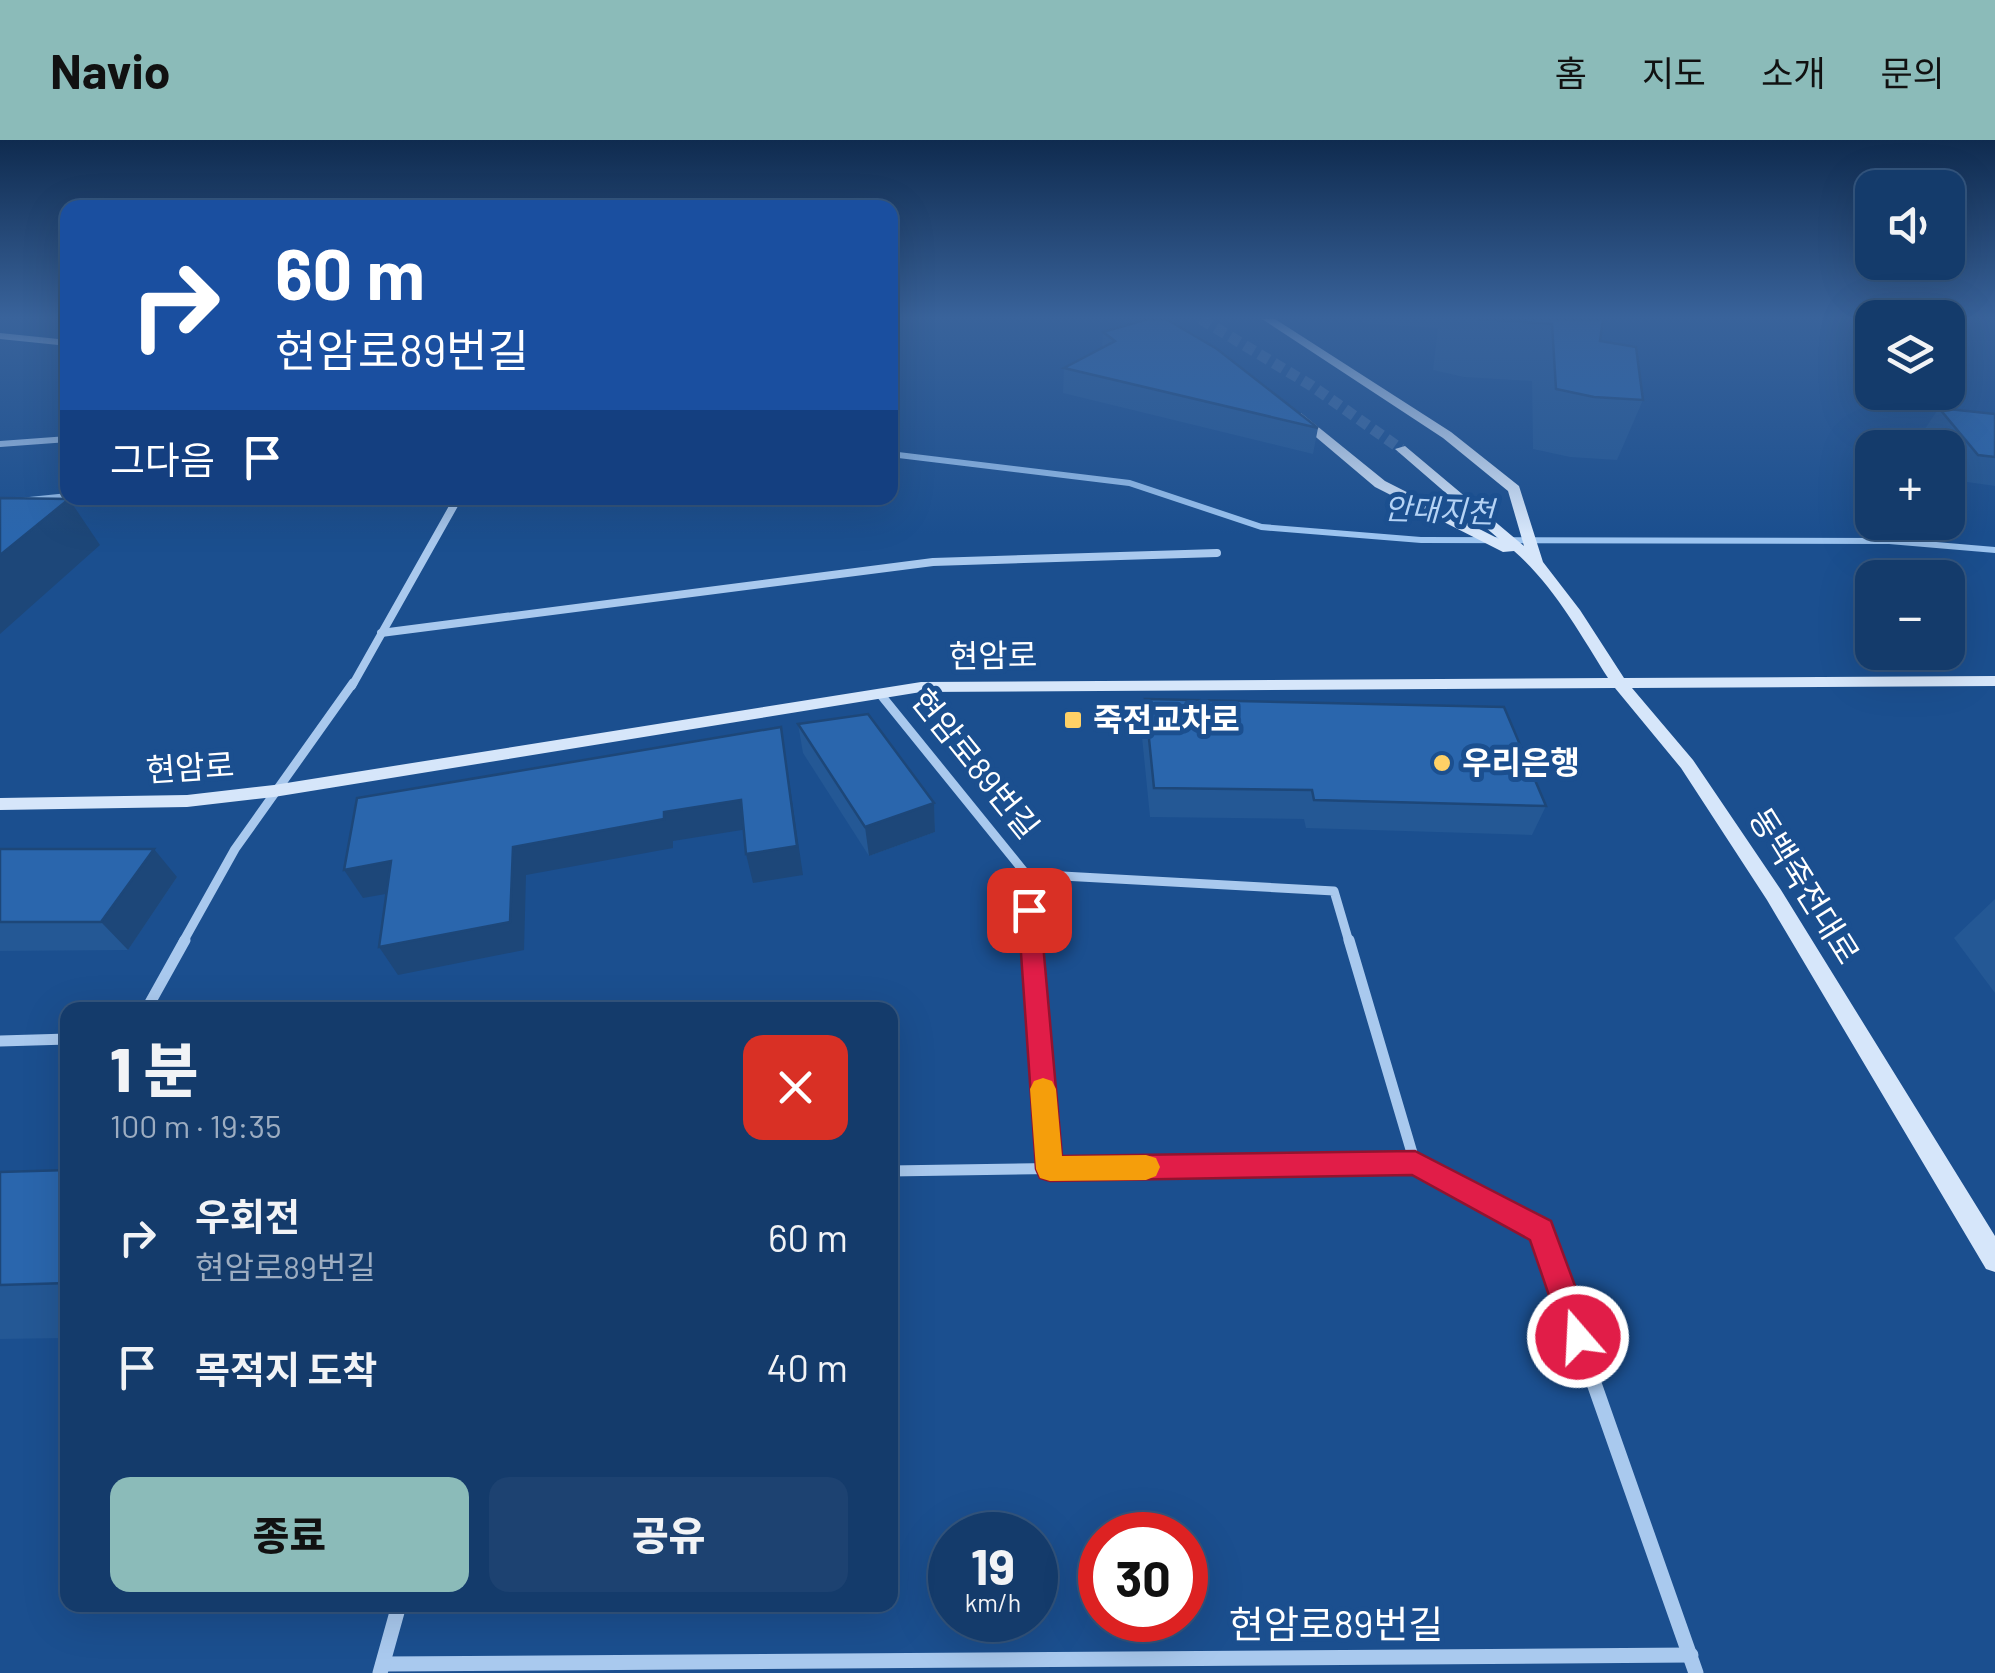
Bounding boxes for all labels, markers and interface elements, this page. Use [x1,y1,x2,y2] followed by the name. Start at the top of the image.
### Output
[50,41,171,99] text: Navio
[1555,51,1587,93] text: 홈
[1642,51,1706,93] text: 지도
[1761,51,1826,93] text: 소개
[1881,51,1945,93] text: 문의
[1855,170,1965,670] map controls
[1855,170,1965,280] button: sound
[275,230,425,314] text: 60 m
[110,240,240,370] icon: right
[1855,300,1965,410] button: layers
[275,322,529,376] text: 현암로89번길
[235,430,290,485] icon: arrive
[1855,430,1965,540] button: +
[110,436,215,482] text: 그다음
[1383,489,1498,529] water label: 안대지천
[1855,560,1965,670] button: −
[948,634,1037,674] street label: 현암로
[905,681,1048,845] street label: 현암로89번길
[1093,699,1240,737] place label: 죽전교차로
[1062,709,1084,731] marker: 죽전교차로
[1462,742,1580,780] place label: 우리은행
[144,744,235,788] street label: 현암로
[1431,752,1453,774] marker: 우리은행
[1743,800,1869,970] street label: 동백죽전대로
[987,868,1072,953] pin
[1002,883,1057,938] icon: arrive
[110,1032,199,1104] text: 1 분
[743,1035,848,1140] button: close
[110,1106,281,1144] text: 100 m · 19:35
[195,1193,300,1239] text: 우회전
[110,1210,165,1265] icon: right
[768,1214,848,1260] text: 60 m
[195,1247,376,1285] text: 현암로89번길
[1526,1285,1630,1389] position arrow
[110,1340,165,1395] icon: arrive
[767,1344,848,1390] text: 40 m
[195,1346,377,1392] text: 목적지 도착
[110,1477,469,1592] button: 종료
[489,1477,848,1592] button: 공유
[1078,1512,1208,1642] speed limit sign: 30
[971,1535,1015,1595] text: 19
[965,1587,1021,1617] text: km/h
[1229,1600,1443,1646] street label: 현암로89번길

